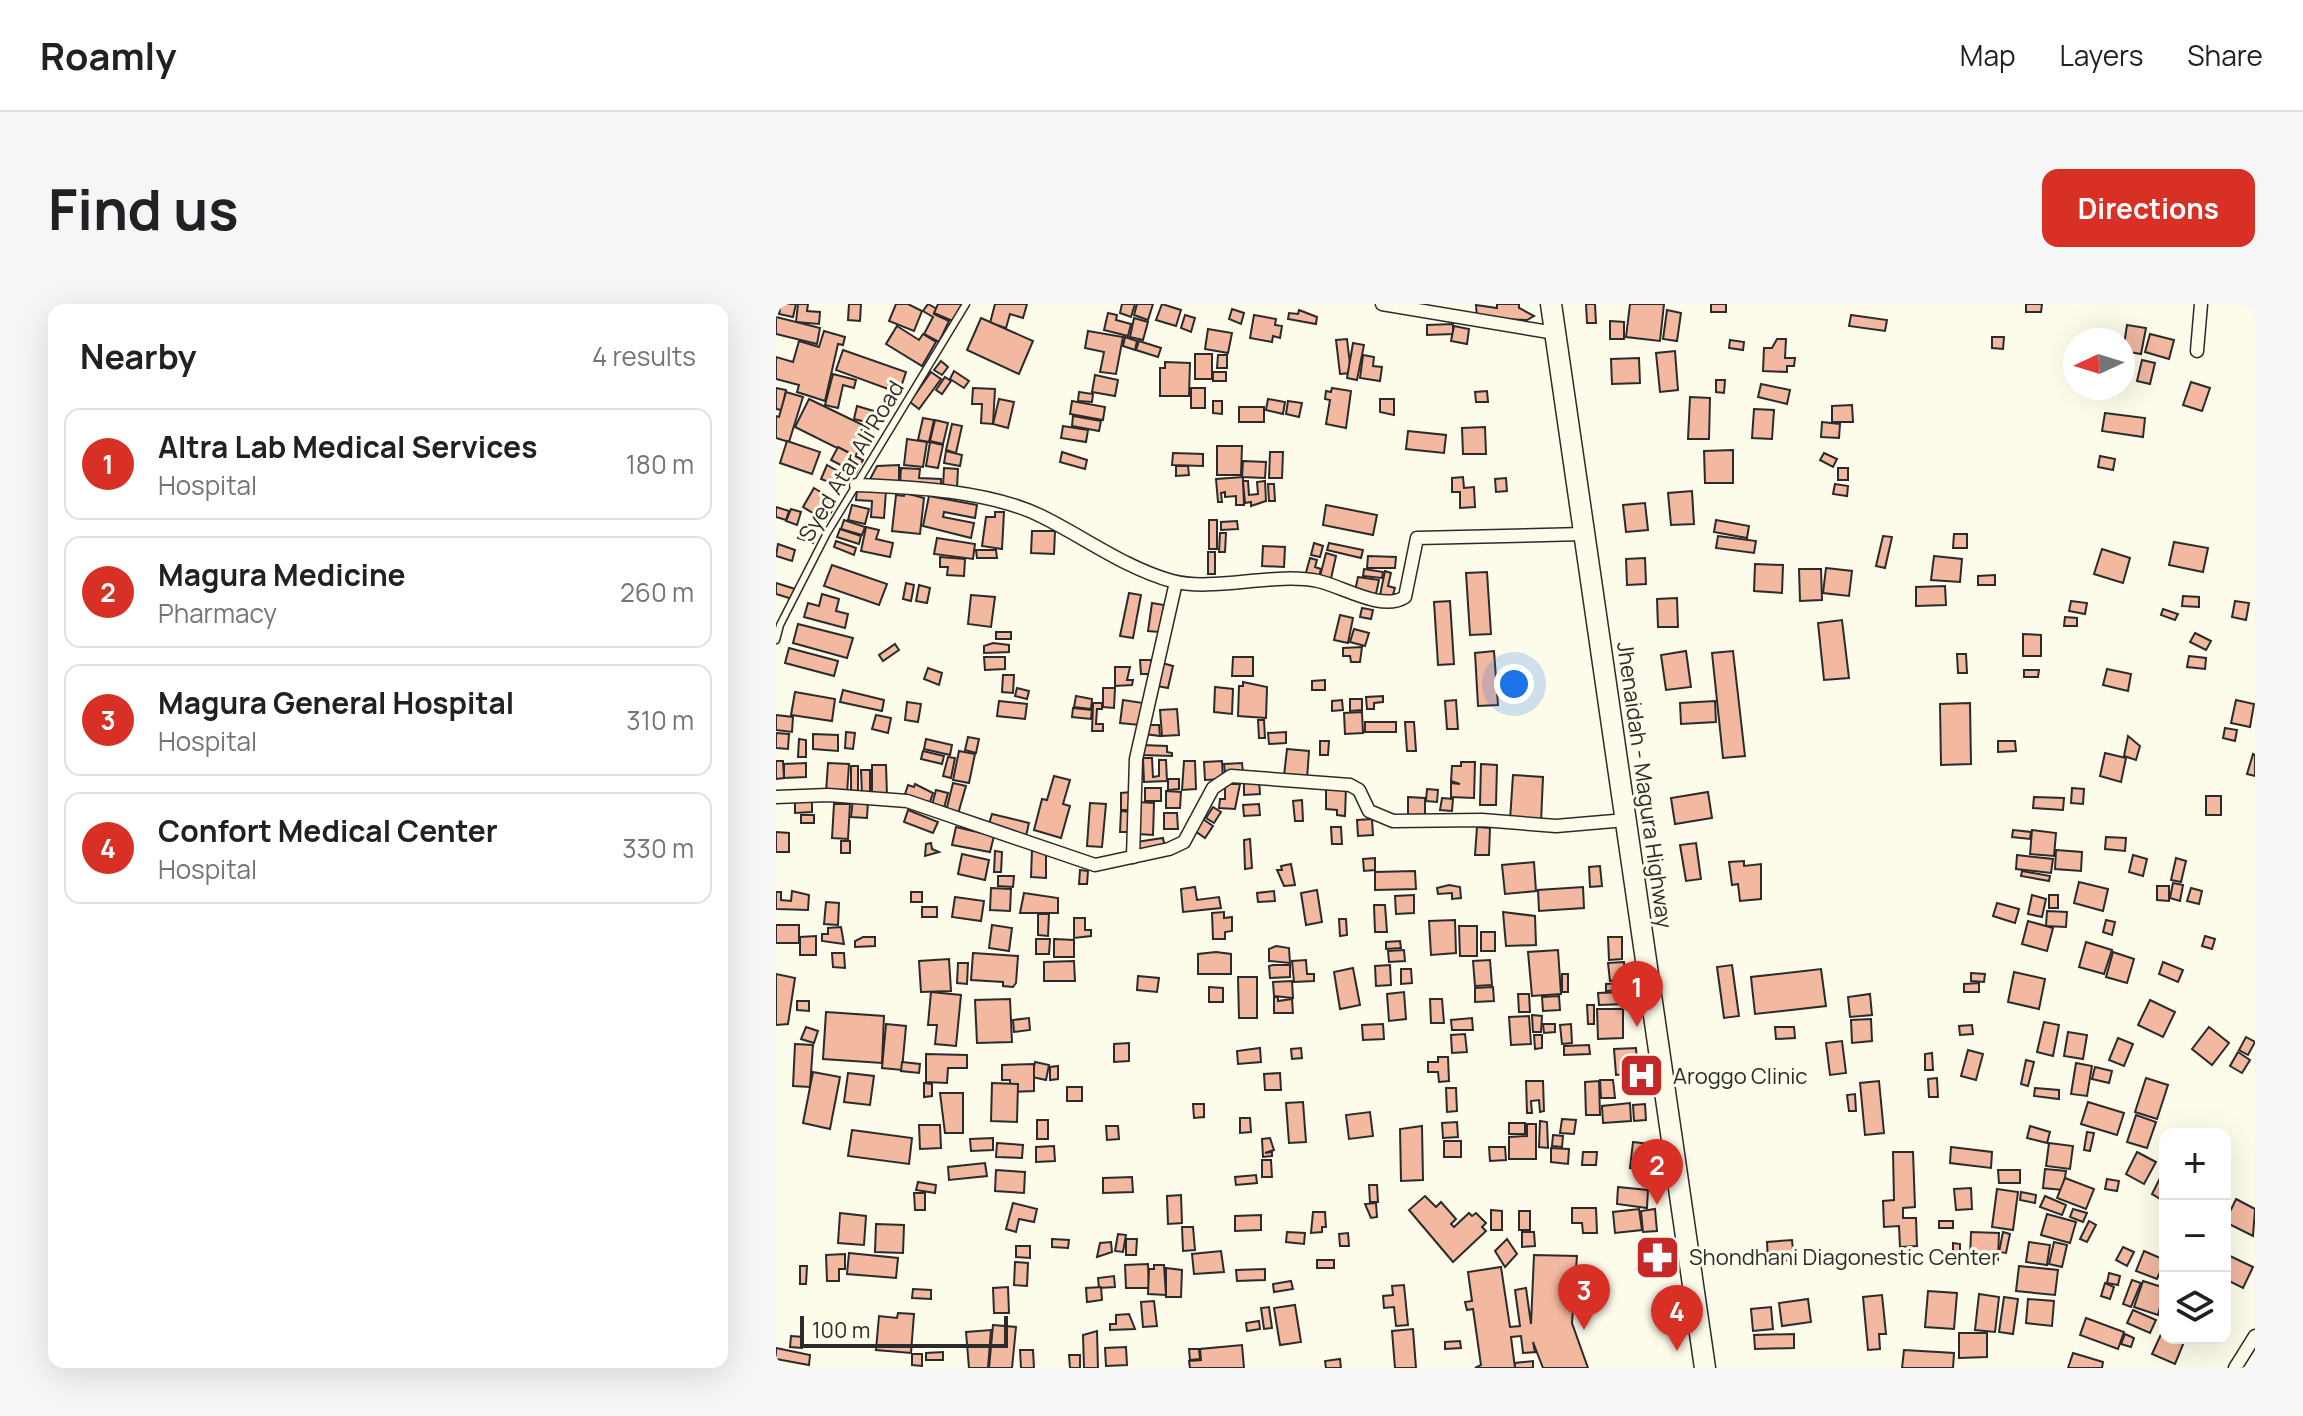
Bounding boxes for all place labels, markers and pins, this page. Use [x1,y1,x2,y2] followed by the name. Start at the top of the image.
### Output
[1611,961,1663,1027] pin: 1
[1618,1052,1666,1100] hospital icon: Aroggo Clinic
[1673,1061,1808,1091] place label: Aroggo Clinic
[1631,1139,1683,1205] pin: 2
[1634,1233,1682,1281] pharmacy icon: Shondhani Diagonestic Center
[1689,1242,1999,1272] place label: Shondhani Diagonestic Center
[1558,1264,1610,1330] pin: 3
[1651,1285,1703,1351] pin: 4

